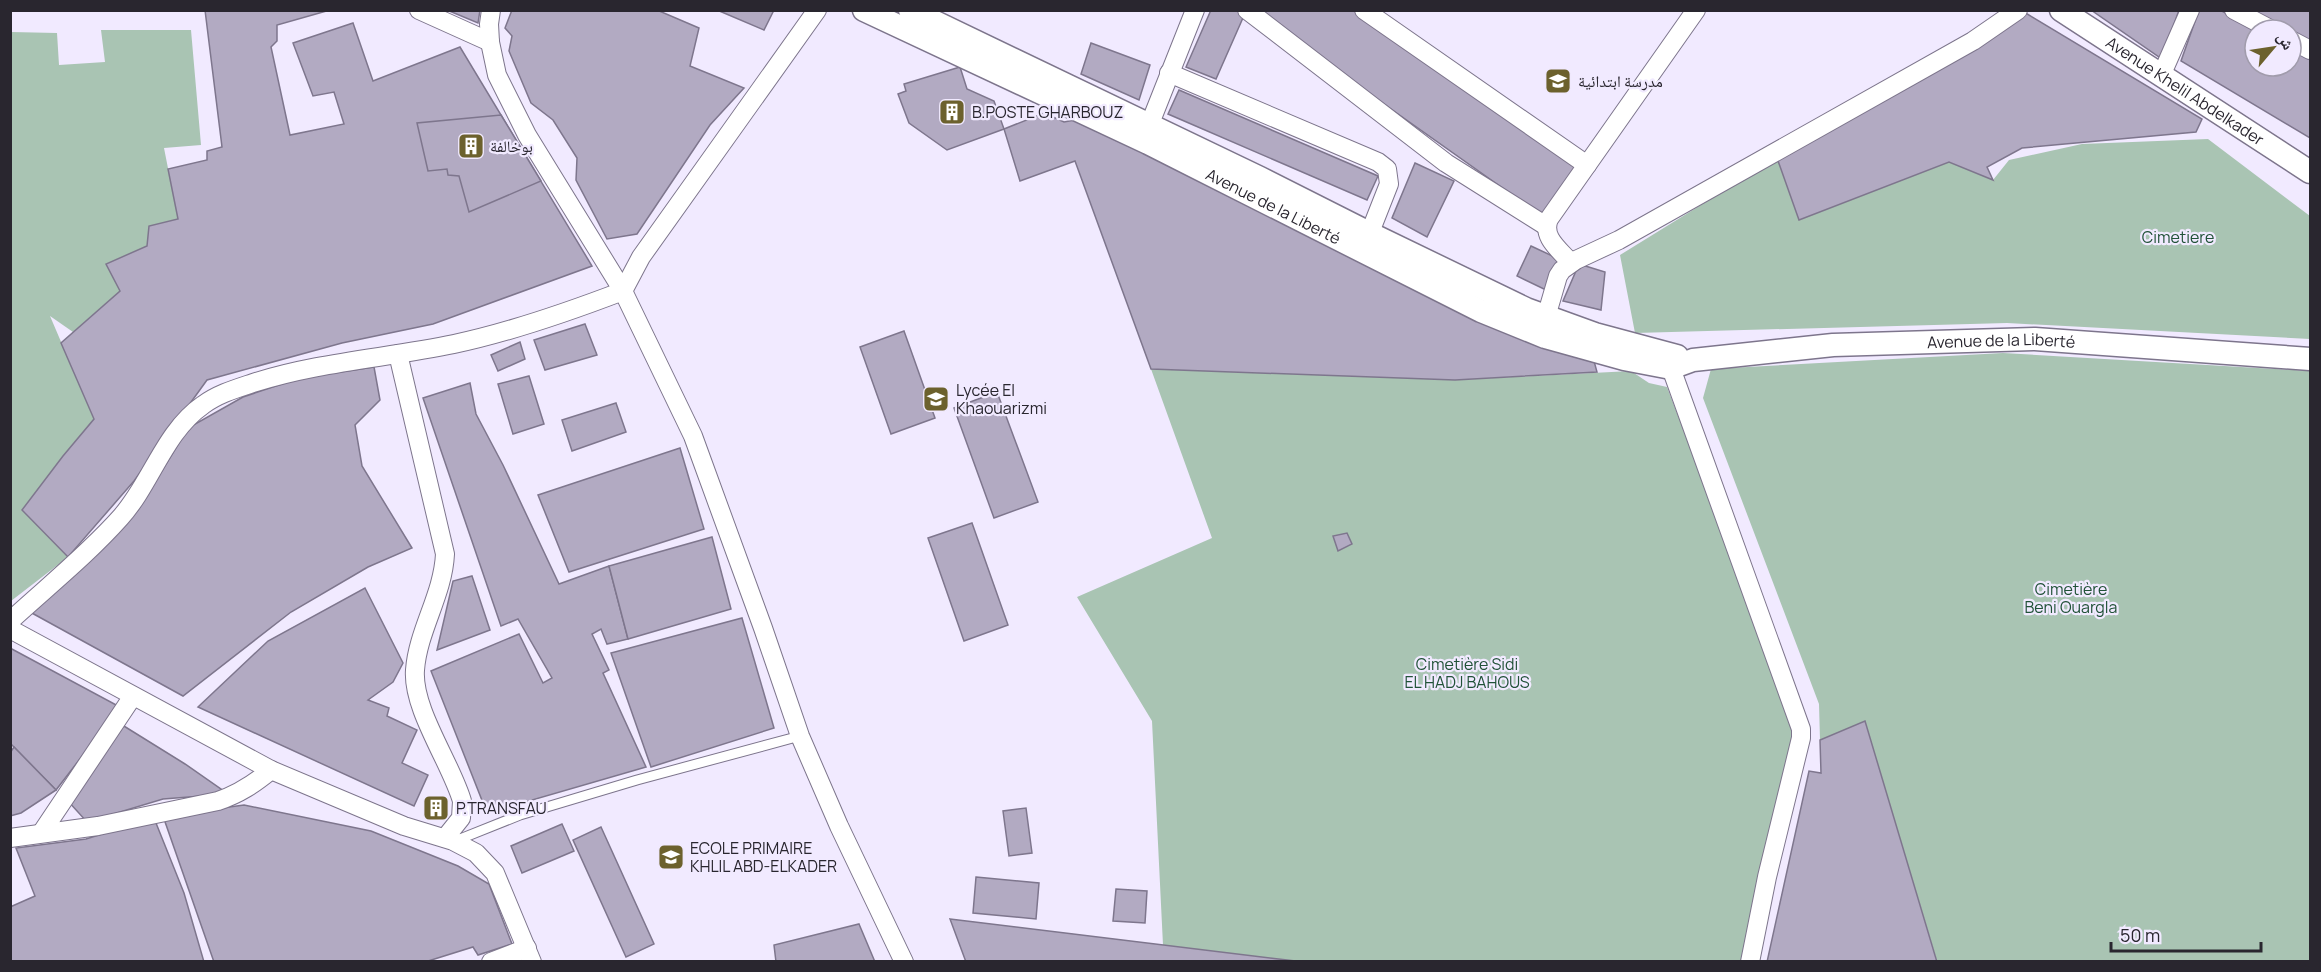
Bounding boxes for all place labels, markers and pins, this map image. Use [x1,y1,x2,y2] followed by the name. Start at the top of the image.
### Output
[1543,66,1573,96] school or university icon: مدرسة ابتدائية
[1578,70,1663,92] place label: مدرسة ابتدائية
[937,97,967,127] building icon: B.POSTE GHARBOUZ
[972,101,1123,123] place label: B.POSTE GHARBOUZ
[456,131,486,161] building icon: بوخالفة
[490,135,533,157] place label: بوخالفة
[956,379,1047,419] place label: Lycée El Khaouarizmi
[921,384,951,414] school or university icon: Lycée El Khaouarizmi
[421,793,451,823] building icon: P.TRANSFAU
[456,797,547,819] place label: P.TRANSFAU
[690,837,837,877] place label: ECOLE PRIMAIRE KHLIL ABD-ELKADER
[656,842,686,872] school or university icon: ECOLE PRIMAIRE KHLIL ABD-ELKADER

